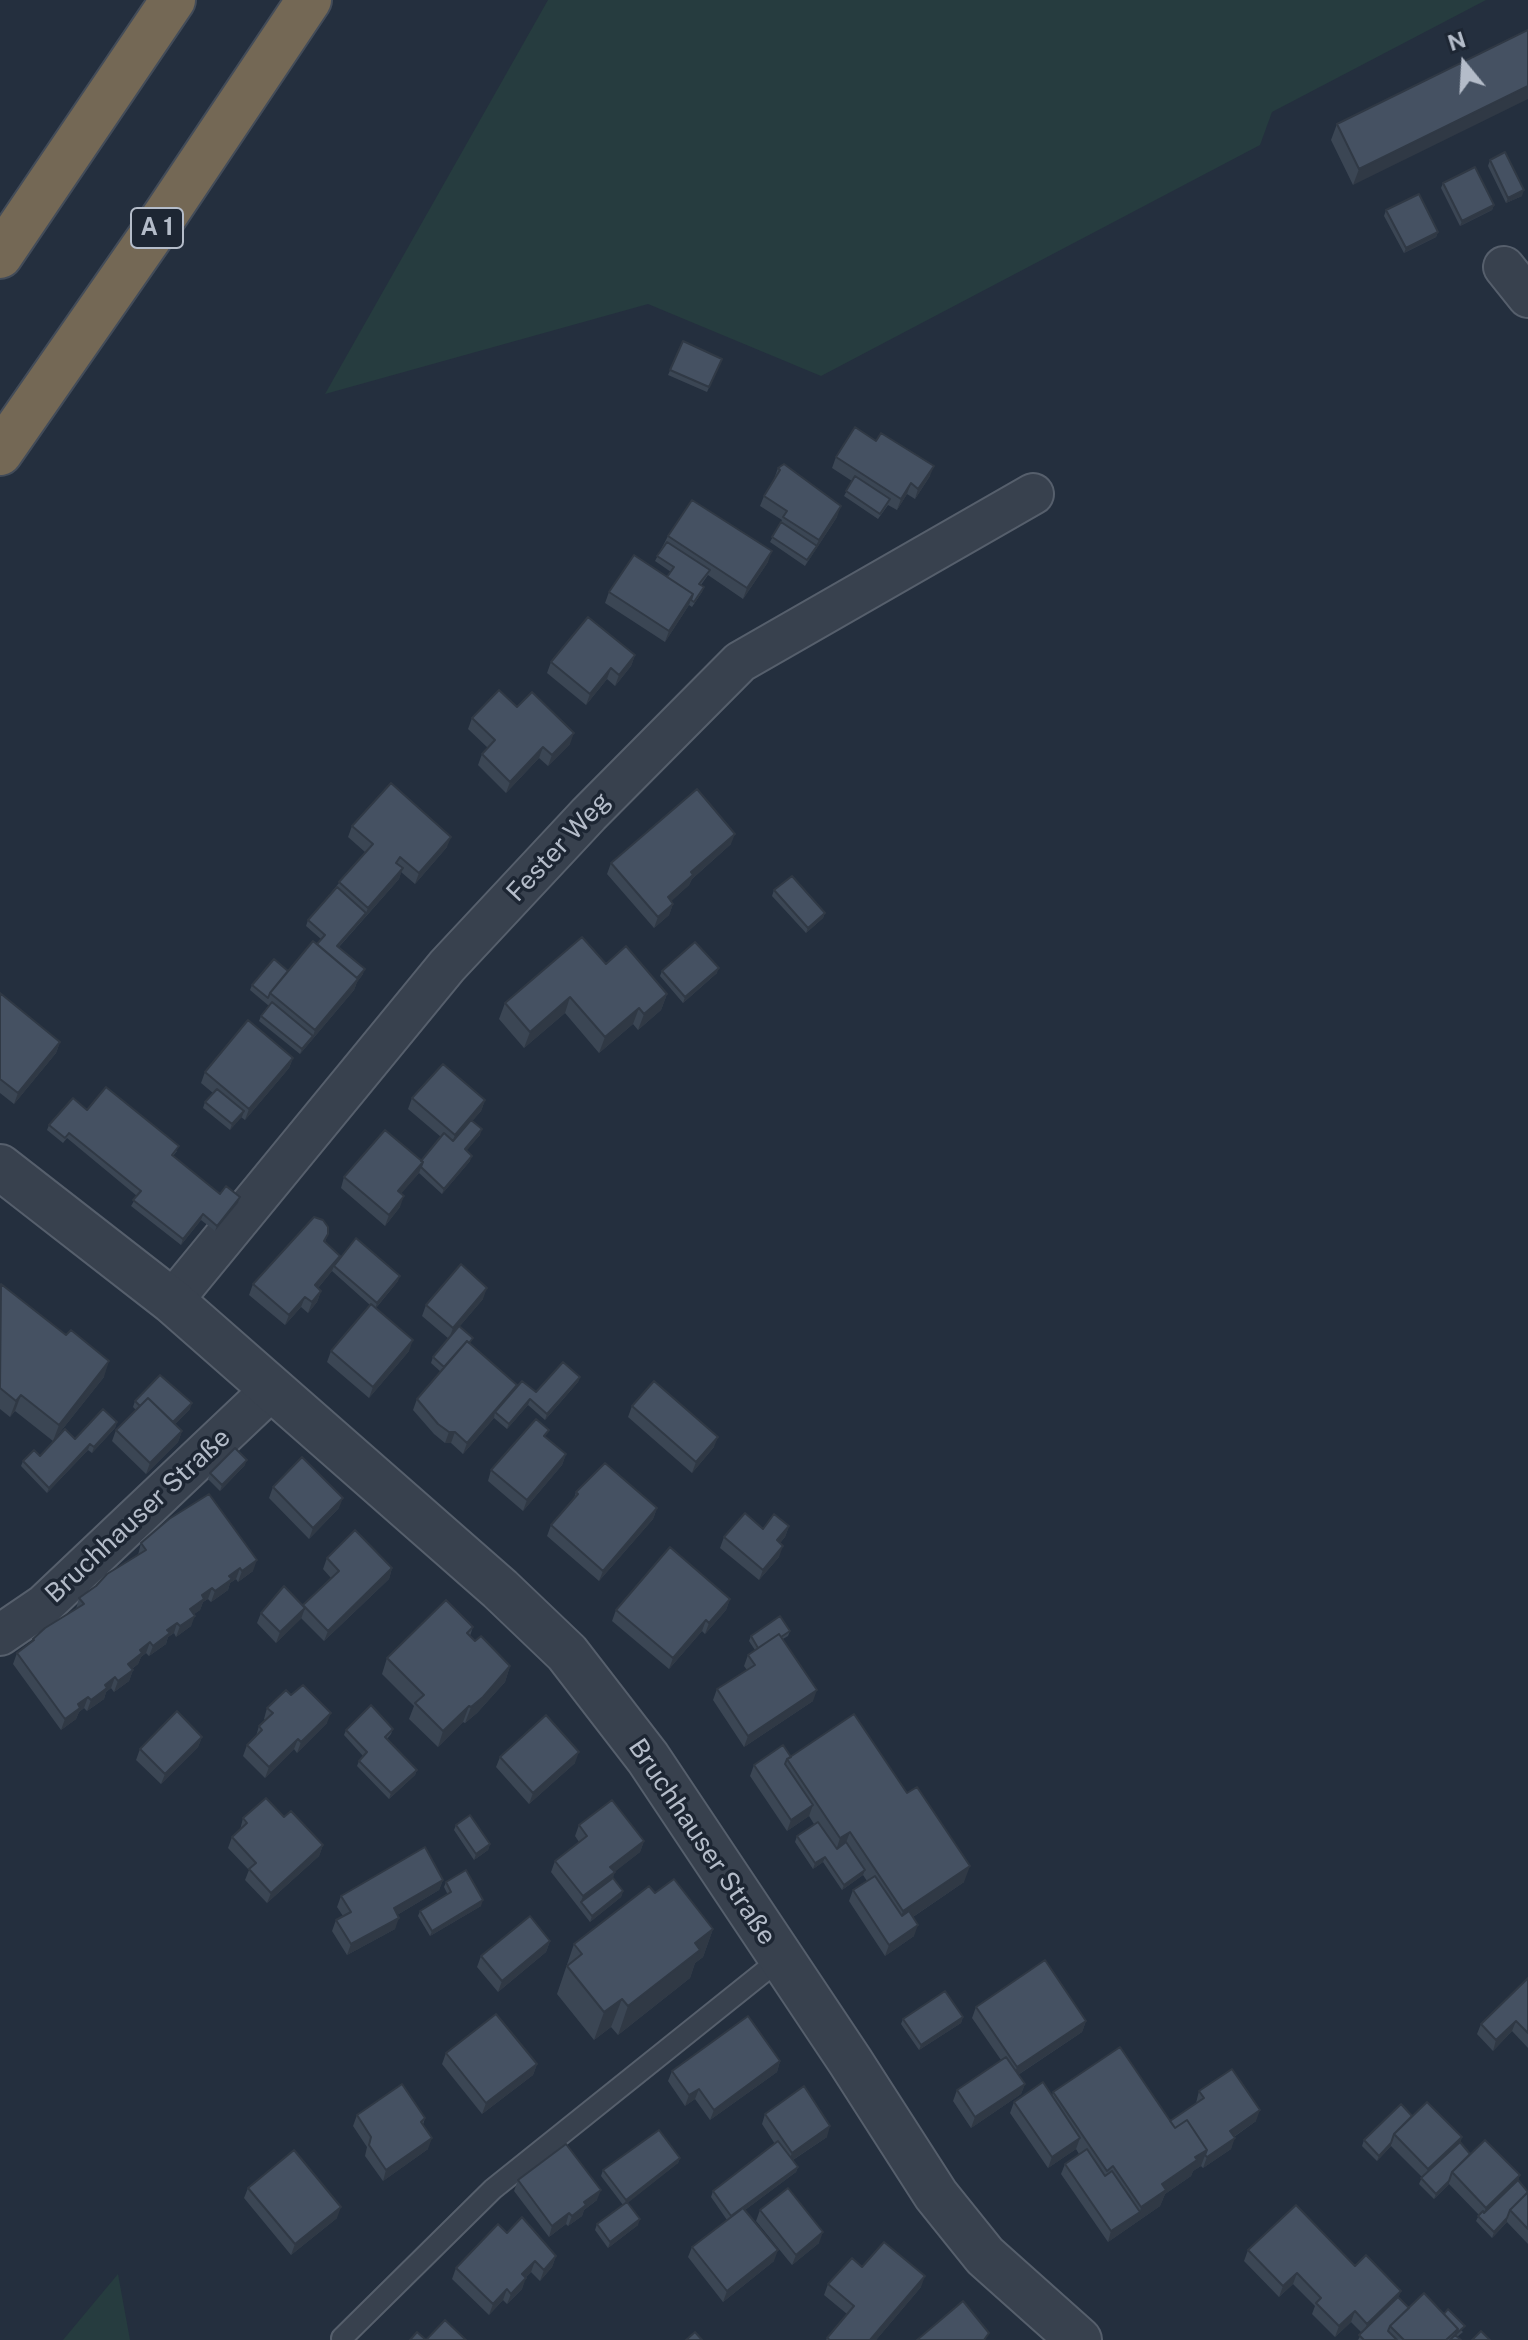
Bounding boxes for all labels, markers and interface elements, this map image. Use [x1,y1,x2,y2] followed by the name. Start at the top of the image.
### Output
[1424,24,1504,104] north arrow
[1444,26,1469,56] text: N
[131,208,183,248] road number: A 1
[501,786,617,908] street label: Fester Weg
[39,1422,237,1610] street label: Bruchhauser Straße
[622,1733,782,1951] street label: Bruchhauser Straße

